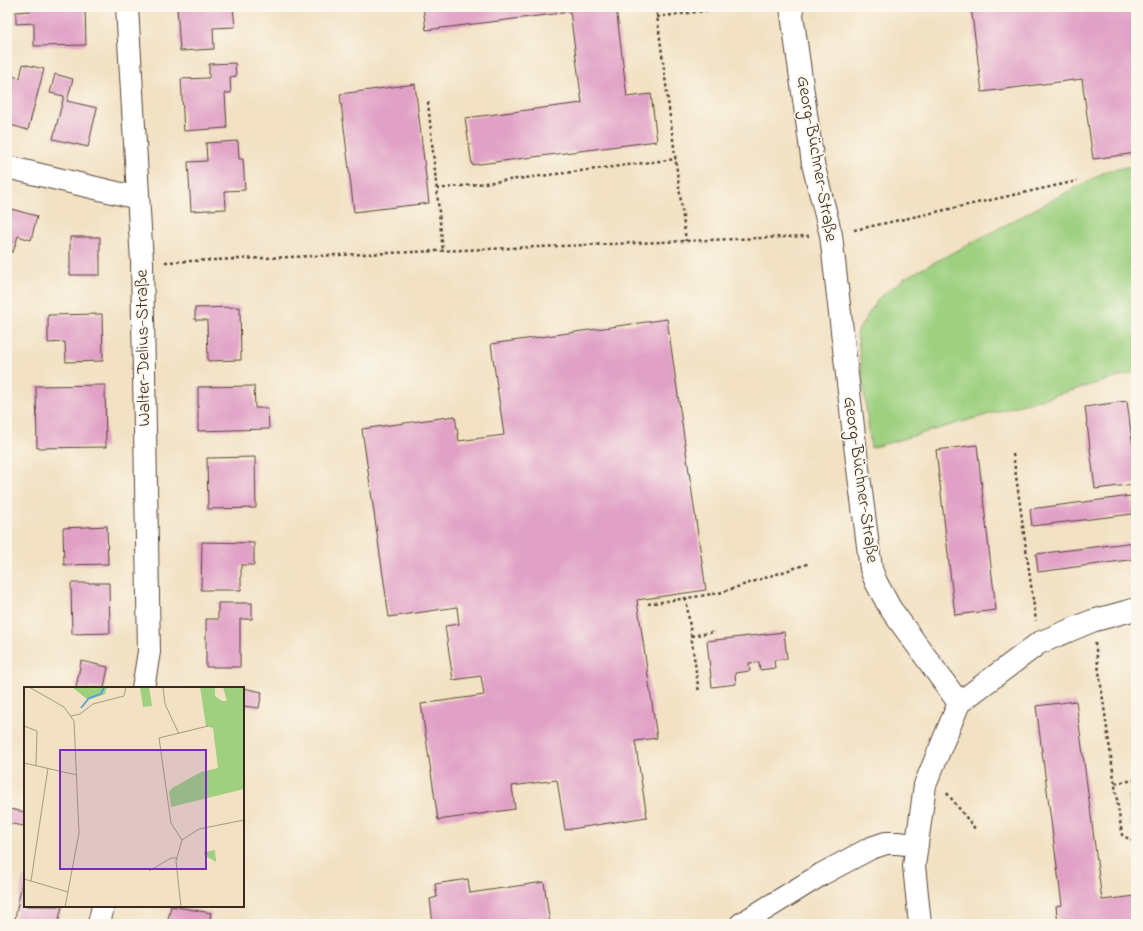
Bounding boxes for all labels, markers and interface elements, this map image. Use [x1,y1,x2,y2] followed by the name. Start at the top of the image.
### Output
[788,74,844,245] street label: Georg-Büchner-Straße
[130,268,158,427] street label: Walter-Delius-Straße
[834,395,885,566] street label: Georg-Büchner-Straße
[24,687,244,907] inset map

